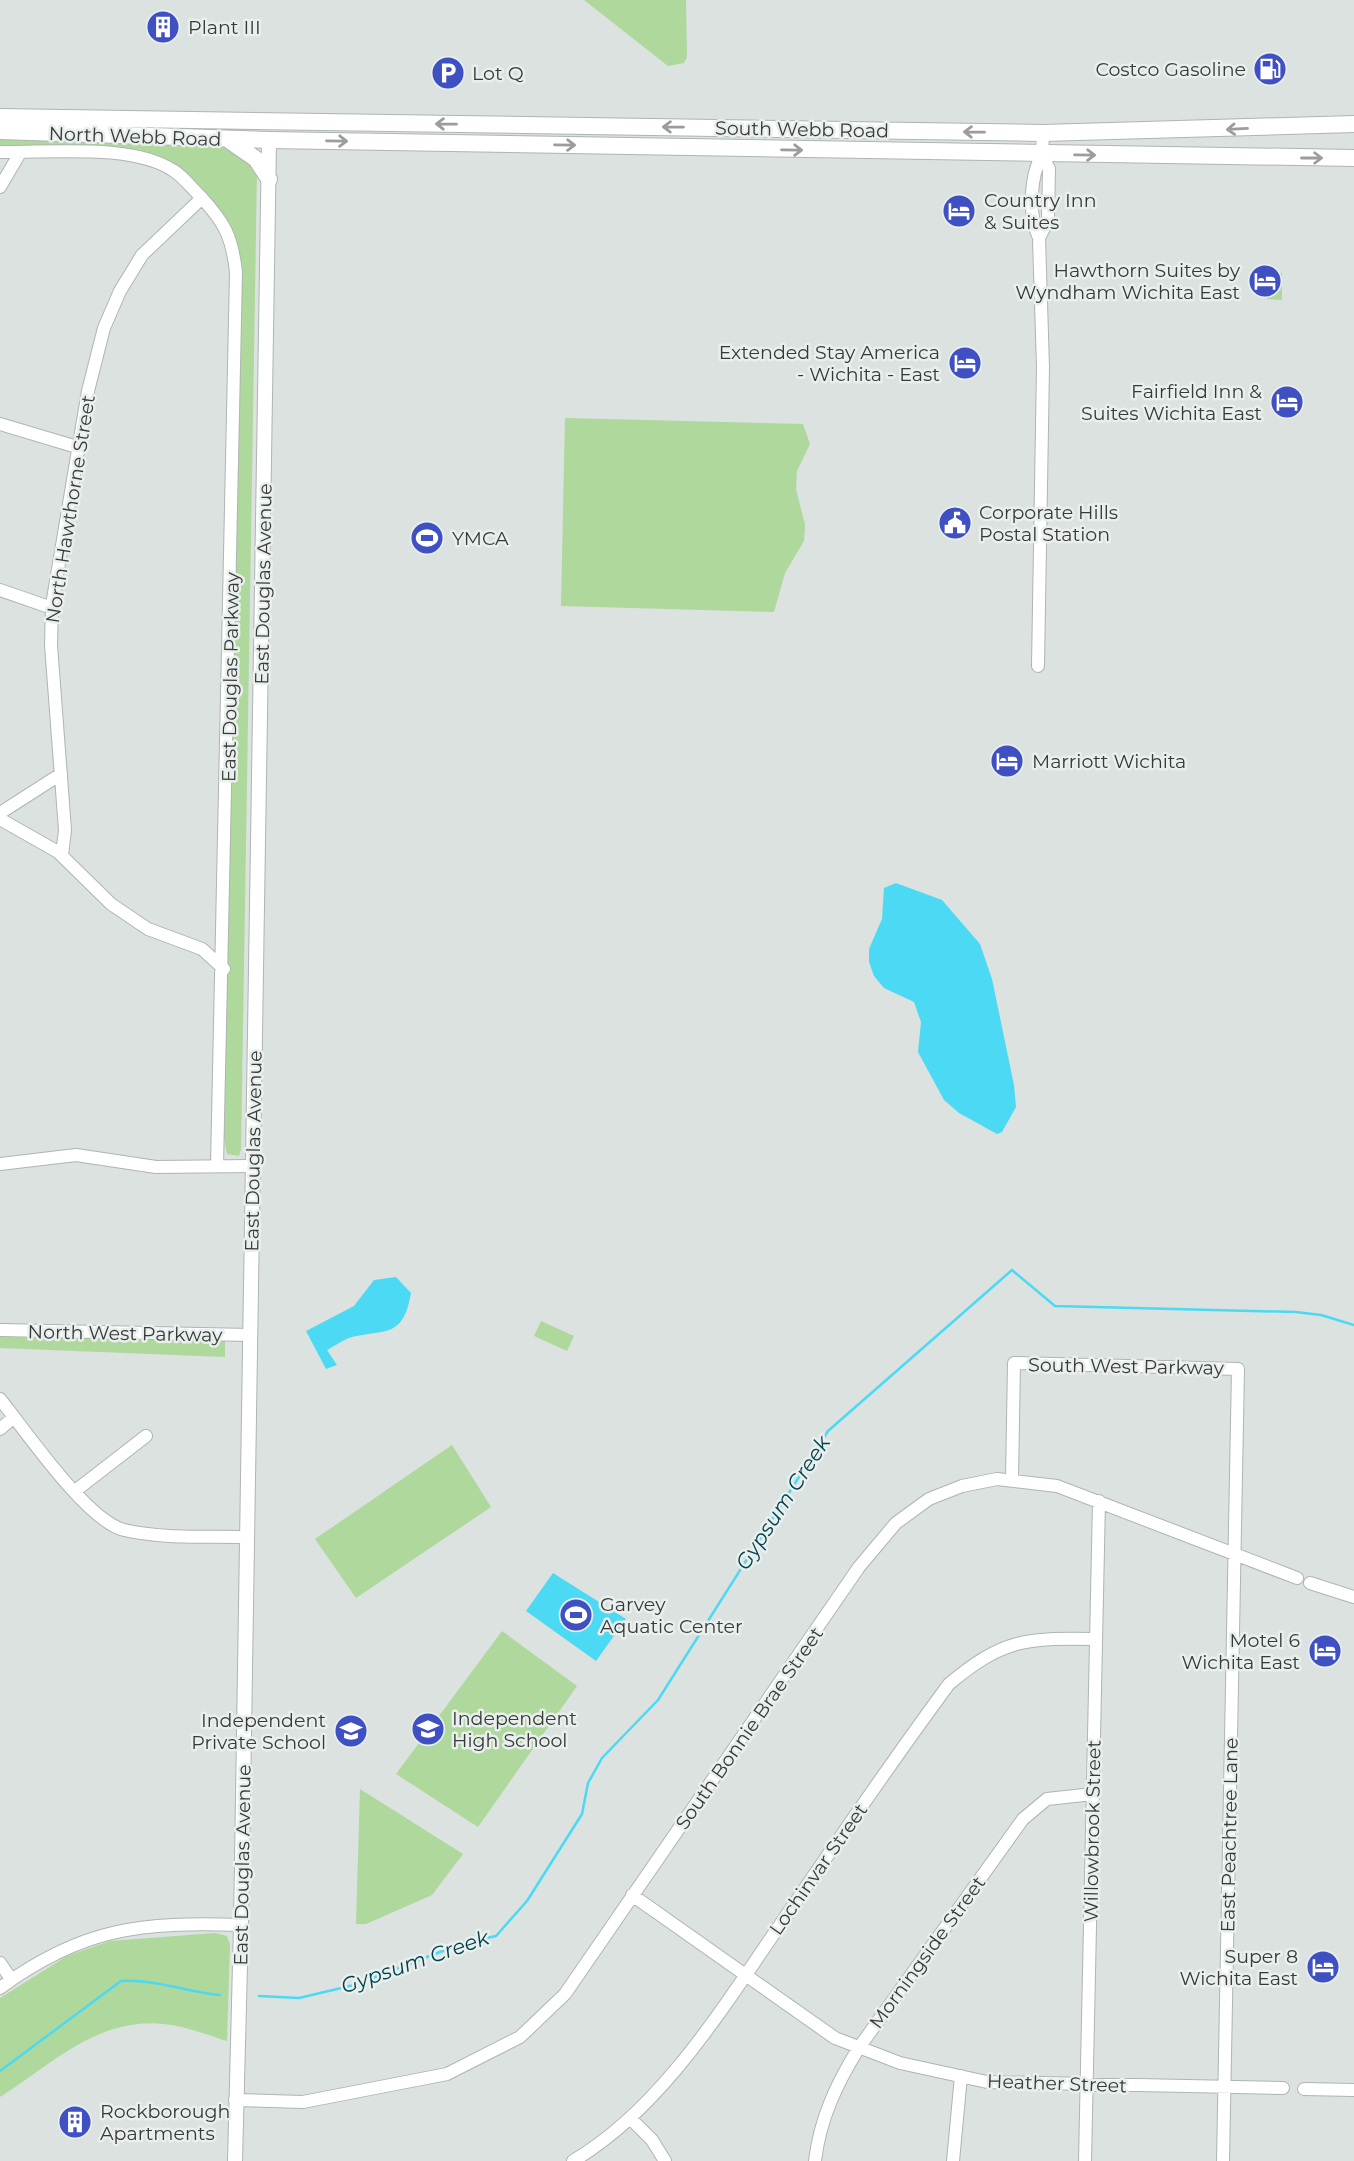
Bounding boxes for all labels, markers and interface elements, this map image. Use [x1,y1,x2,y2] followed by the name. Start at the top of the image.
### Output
[144,8,182,46] building icon: Plant III
[188,16,261,39] place label: Plant III
[1251,50,1289,88] fuel station icon: Costco Gasoline
[429,54,467,92] parking icon: Lot Q
[1095,58,1246,81] place label: Costco Gasoline
[472,62,524,85] place label: Lot Q
[715,116,889,143] street label: South Webb Road
[435,117,458,131] one-way arrow
[662,120,685,134] one-way arrow
[48,122,222,151] street label: North Webb Road
[1226,123,1249,136] one-way arrow
[963,125,986,139] one-way arrow
[326,135,349,148] one-way arrow
[553,138,576,152] one-way arrow
[780,143,803,156] one-way arrow
[1073,148,1096,162] one-way arrow
[1301,151,1324,165] one-way arrow
[984,189,1096,234] place label: Country Inn & Suites
[940,192,978,230] hotel icon: Country Inn & Suites
[1015,259,1241,304] place label: Hawthorn Suites by Wyndham Wichita East
[1246,262,1284,300] hotel icon: Hawthorn Suites by Wyndham Wichita East
[719,341,940,386] place label: Extended Stay America - Wichita - East
[946,344,984,382] hotel icon: Extended Stay America - Wichita - East
[1081,380,1262,425] place label: Fairfield Inn & Suites Wichita East
[1268,383,1306,421] hotel icon: Fairfield Inn & Suites Wichita East
[41,393,100,625] street label: North Hawthorne Street
[250,483,277,685] street label: East Douglas Avenue
[979,501,1118,546] place label: Corporate Hills Postal Station
[936,504,974,542] public building icon: Corporate Hills Postal Station
[408,519,446,557] sports icon: YMCA
[452,527,509,550] place label: YMCA
[217,571,244,782] street label: East Douglas Parkway
[988,742,1026,780] hotel icon: Marriott Wichita
[1032,750,1186,773] place label: Marriott Wichita
[240,1050,267,1252] street label: East Douglas Avenue
[27,1320,223,1347] street label: North West Parkway
[1028,1353,1225,1380] street label: South West Parkway
[730,1430,836,1575] water label: Gypsum Creek
[600,1593,743,1638] place label: Garvey Aquatic Center
[557,1596,595,1634] sports icon: Garvey Aquatic Center
[671,1622,828,1834] street label: South Bonnie Brae Street
[1181,1629,1300,1674] place label: Motel 6 Wichita East
[1306,1632,1344,1670] hotel icon: Motel 6 Wichita East
[452,1707,577,1752] place label: Independent High School
[191,1709,326,1754] place label: Independent Private School
[409,1710,447,1748] school or university icon: Independent High School
[332,1712,370,1750] school or university icon: Independent Private School
[1216,1737,1243,1933] street label: East Peachtree Lane
[1079,1739,1106,1922] street label: Willowbrook Street
[229,1764,256,1966] street label: East Douglas Avenue
[764,1799,873,1939] street label: Lochinvar Street
[864,1871,991,2033] street label: Morningside Street
[337,1924,494,1999] water label: Gypsum Creek
[1179,1945,1298,1990] place label: Super 8 Wichita East
[1304,1948,1342,1986] hotel icon: Super 8 Wichita East
[987,2070,1128,2097] street label: Heather Street
[100,2100,230,2145] place label: Rockborough Apartments
[56,2103,94,2141] building icon: Rockborough Apartments

